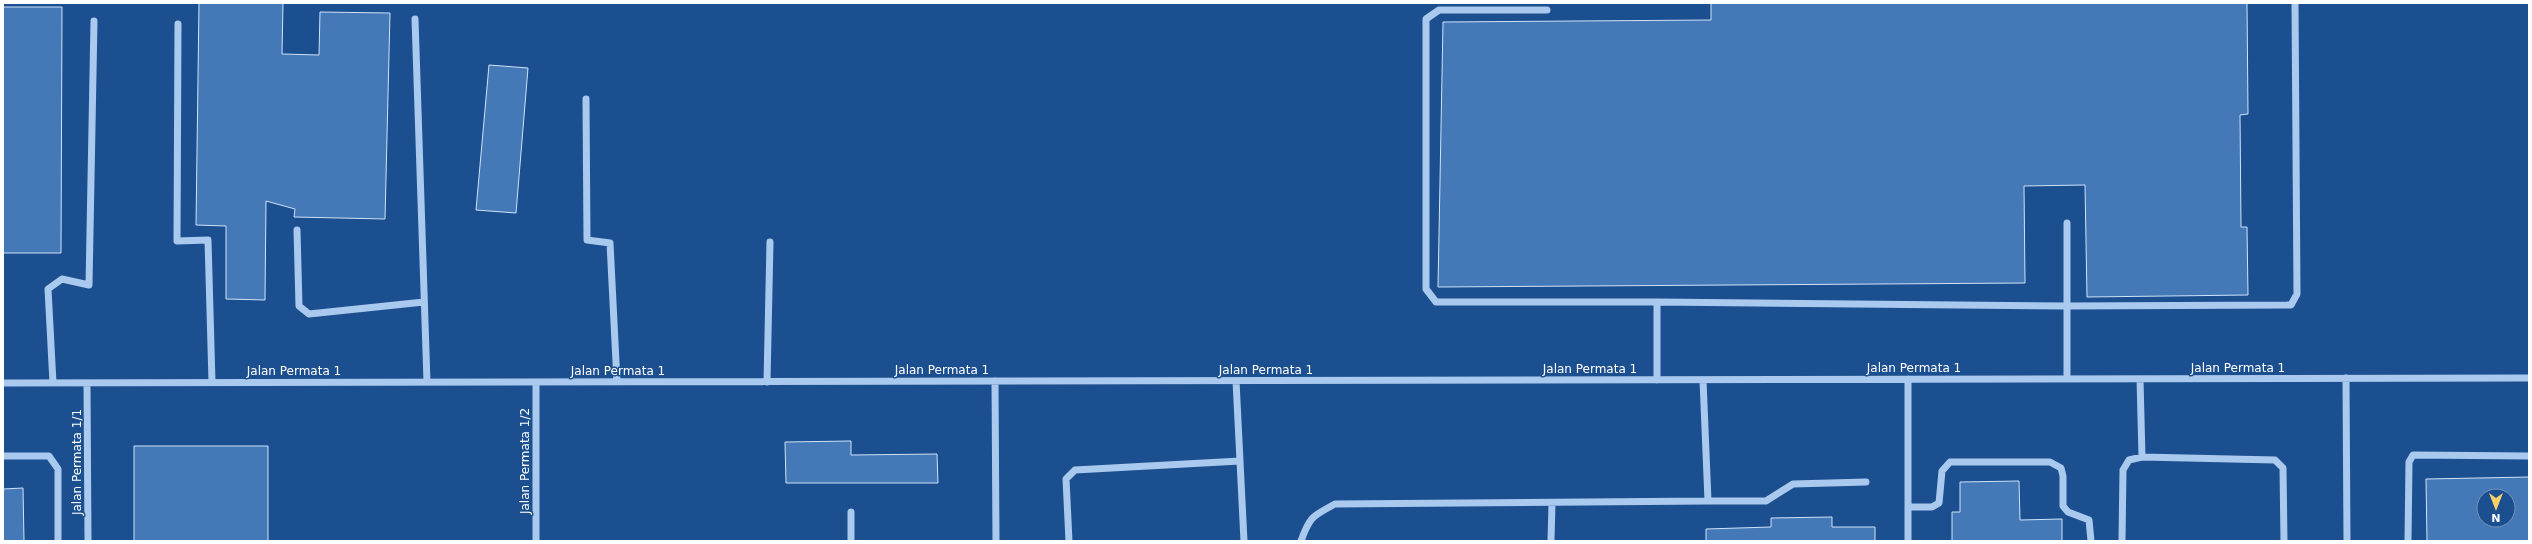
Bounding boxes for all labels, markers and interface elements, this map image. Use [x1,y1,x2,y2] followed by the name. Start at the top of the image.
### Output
[1866,361,1961,375] street label: Jalan Permata 1
[2190,361,2285,375] street label: Jalan Permata 1
[1542,362,1637,376] street label: Jalan Permata 1
[894,363,989,377] street label: Jalan Permata 1
[1218,363,1313,377] street label: Jalan Permata 1
[246,364,341,378] street label: Jalan Permata 1
[570,364,665,378] street label: Jalan Permata 1
[518,408,532,515] street label: Jalan Permata 1/2
[70,409,84,516] street label: Jalan Permata 1/1
[2476,488,2516,528] north arrow
[2491,511,2501,524] text: N

